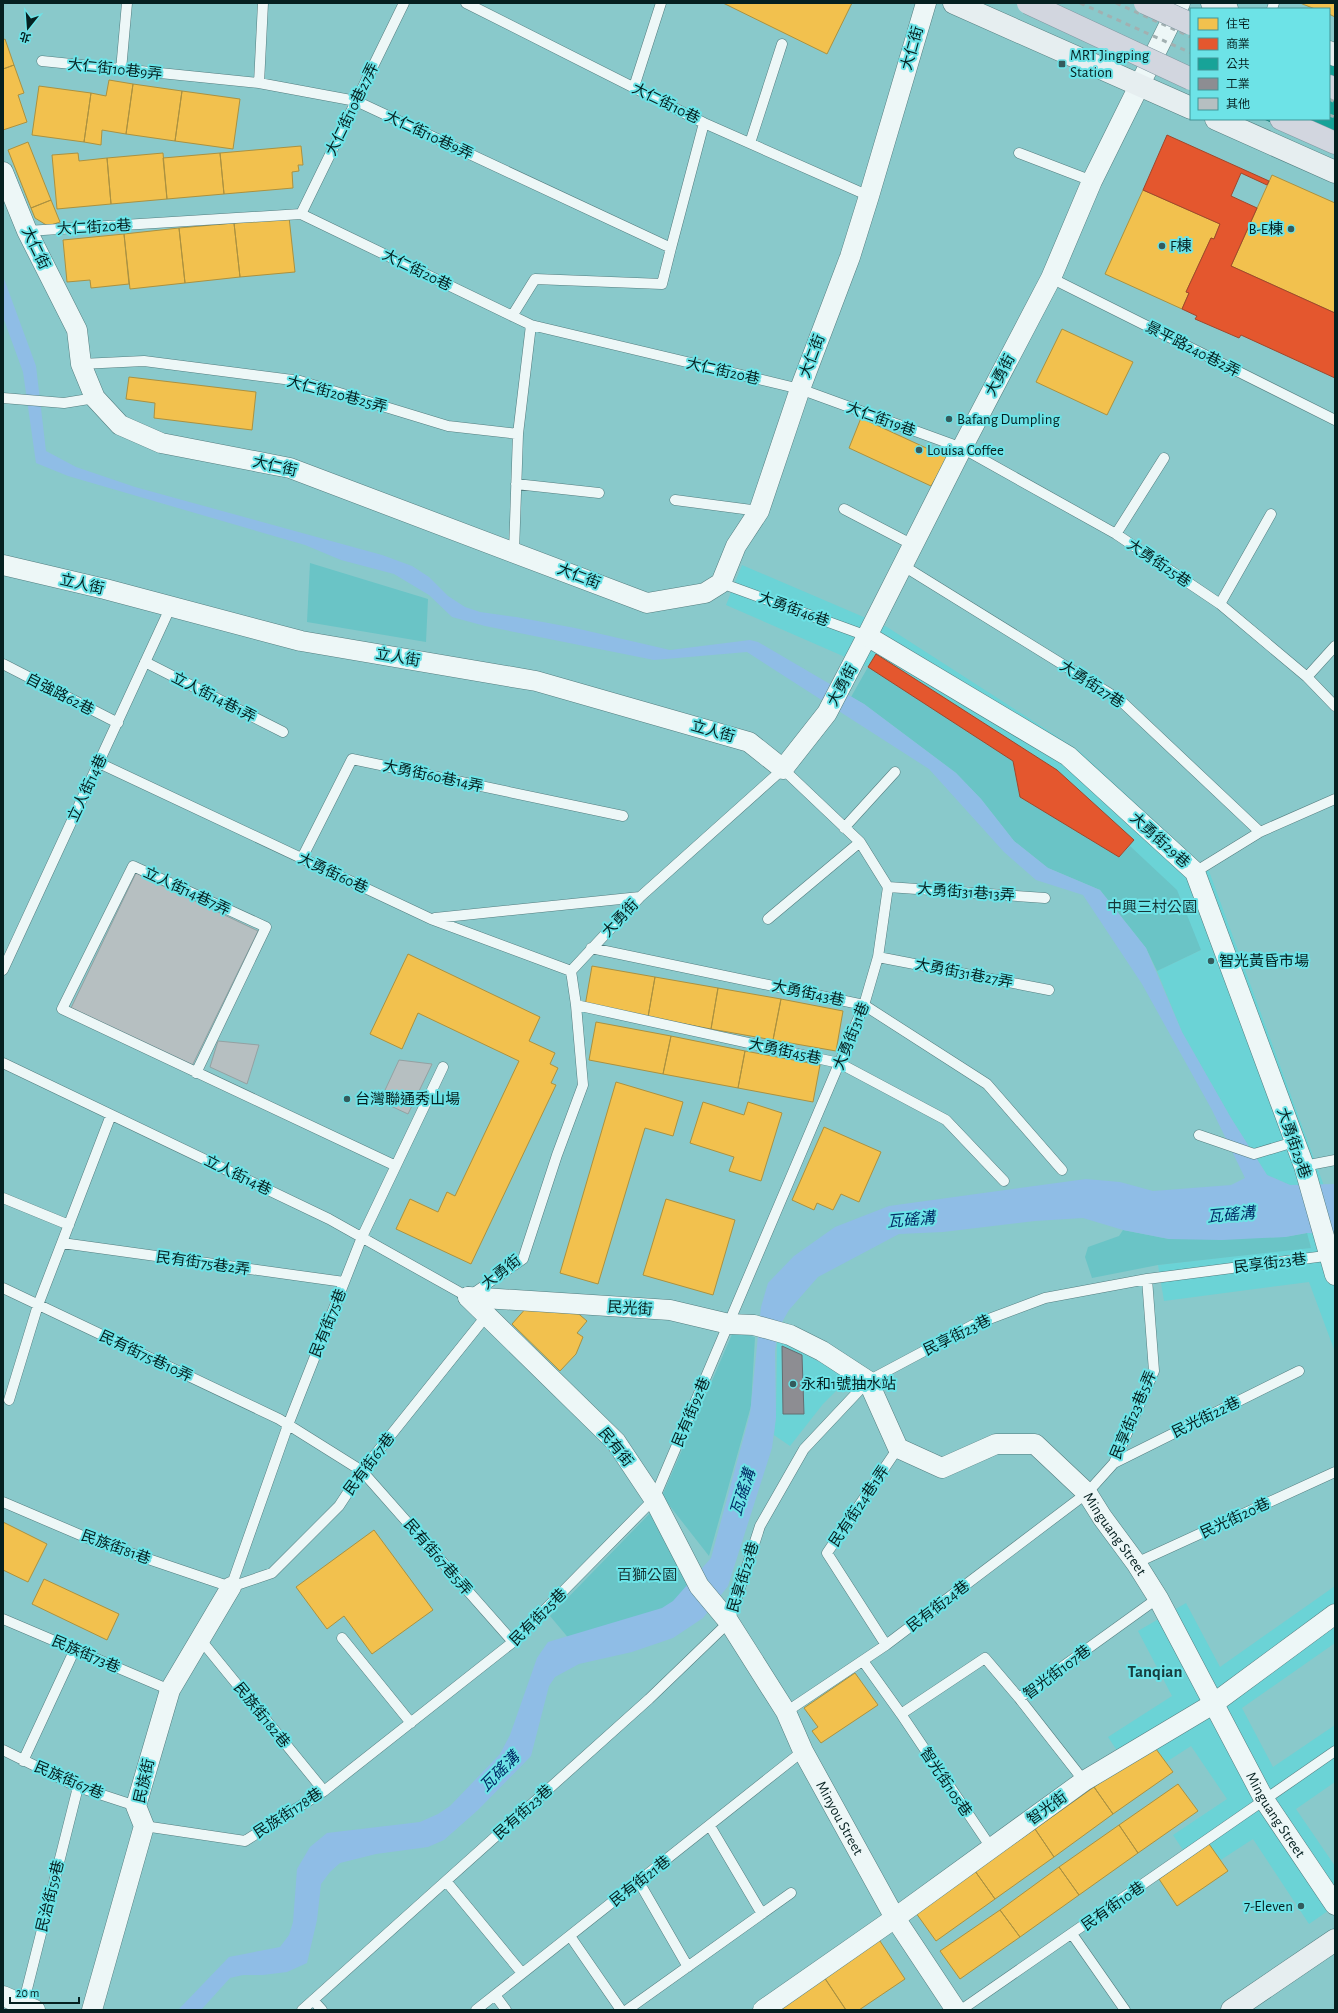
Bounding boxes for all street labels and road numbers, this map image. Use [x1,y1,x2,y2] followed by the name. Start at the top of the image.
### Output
[898,24,926,72] street label: 大仁街
[67,56,163,82] street label: 大仁街10巷9弄
[323,60,381,158] street label: 大仁街10巷27弄
[630,80,702,126] street label: 大仁街10巷
[383,108,475,162] street label: 大仁街10巷9弄
[56,217,132,237] street label: 大仁街20巷
[19,224,53,272] street label: 大仁街
[380,246,454,294] street label: 大仁街20巷
[1143,318,1243,380] street label: 景平路240巷2弄
[796,332,828,380] street label: 大仁街
[982,351,1018,399] street label: 大勇街
[685,355,761,387] street label: 大仁街20巷
[285,373,389,415] street label: 大仁街20巷25弄
[844,399,918,439] street label: 大仁街19巷
[251,453,299,479] street label: 大仁街
[1124,536,1194,590] street label: 大勇街25巷
[555,560,603,592] street label: 大仁街
[58,571,106,597] street label: 立人街
[756,589,832,629] street label: 大勇街46巷
[374,645,422,669] street label: 立人街
[1057,657,1127,711] street label: 大勇街27巷
[824,661,860,709] street label: 大勇街
[169,669,259,725] street label: 立人街14巷1弄
[23,670,97,718] street label: 自強路62巷
[689,717,737,745] street label: 立人街
[64,752,110,824] street label: 立人街14巷
[381,758,485,794] street label: 大勇街60巷14弄
[1127,809,1193,871] street label: 大勇街29巷
[296,850,370,896] street label: 大勇街60巷
[141,864,233,918] street label: 立人街14巷7弄
[917,881,1015,903] street label: 大勇街31巷13弄
[599,896,641,940] street label: 大勇街
[914,956,1014,990] street label: 大勇街31巷27弄
[770,978,846,1008] street label: 大勇街43巷
[830,1000,872,1072] street label: 大勇街31巷
[747,1036,823,1066] street label: 大勇街45巷
[1274,1105,1314,1181] street label: 大勇街29巷
[202,1152,274,1198] street label: 立人街14巷
[155,1249,251,1277] street label: 民有街75巷2弄
[1233,1251,1307,1275] street label: 民享街23巷
[478,1252,524,1292] street label: 大勇街
[307,1286,349,1360] street label: 民有街75巷
[607,1298,653,1318] street label: 民光街
[921,1312,993,1358] street label: 民享街23巷
[97,1327,195,1385] street label: 民有街75巷10弄
[1107,1368,1159,1462] street label: 民享街23巷5弄
[669,1375,713,1449] street label: 民有街92巷
[1169,1394,1243,1440] street label: 民光街22巷
[596,1424,636,1470] street label: 民有街
[341,1430,397,1498] street label: 民有街67巷
[826,1462,892,1550] street label: 民有街24巷1弄
[1081,1490,1149,1578] street label: Minguang Street
[1198,1495,1272,1541] street label: 民光街20巷
[401,1516,475,1598] street label: 民有街67巷5弄
[79,1527,153,1567] street label: 民族街81巷
[725,1540,761,1614] street label: 民享街23巷
[904,1577,972,1635] street label: 民有街24巷
[506,1585,570,1649] street label: 民有街25巷
[50,1632,122,1676] street label: 民族街73巷
[1021,1642,1093,1702] street label: 智光街107巷
[231,1679,293,1751] street label: 民族街182巷
[917,1745,975,1819] street label: 智光街105巷
[131,1757,157,1805] street label: 民族街
[32,1758,106,1802] street label: 民族街67巷
[1243,1770,1308,1861] street label: Minguang Street
[813,1779,866,1858] street label: Minyou Street
[491,1782,555,1842] street label: 民有街23巷
[251,1785,325,1841] street label: 民族街178巷
[1024,1788,1070,1828] street label: 智光街
[607,1853,673,1909] street label: 民有街21巷
[33,1858,67,1934] street label: 民治街59巷
[1078,1878,1148,1934] street label: 民有街10巷

